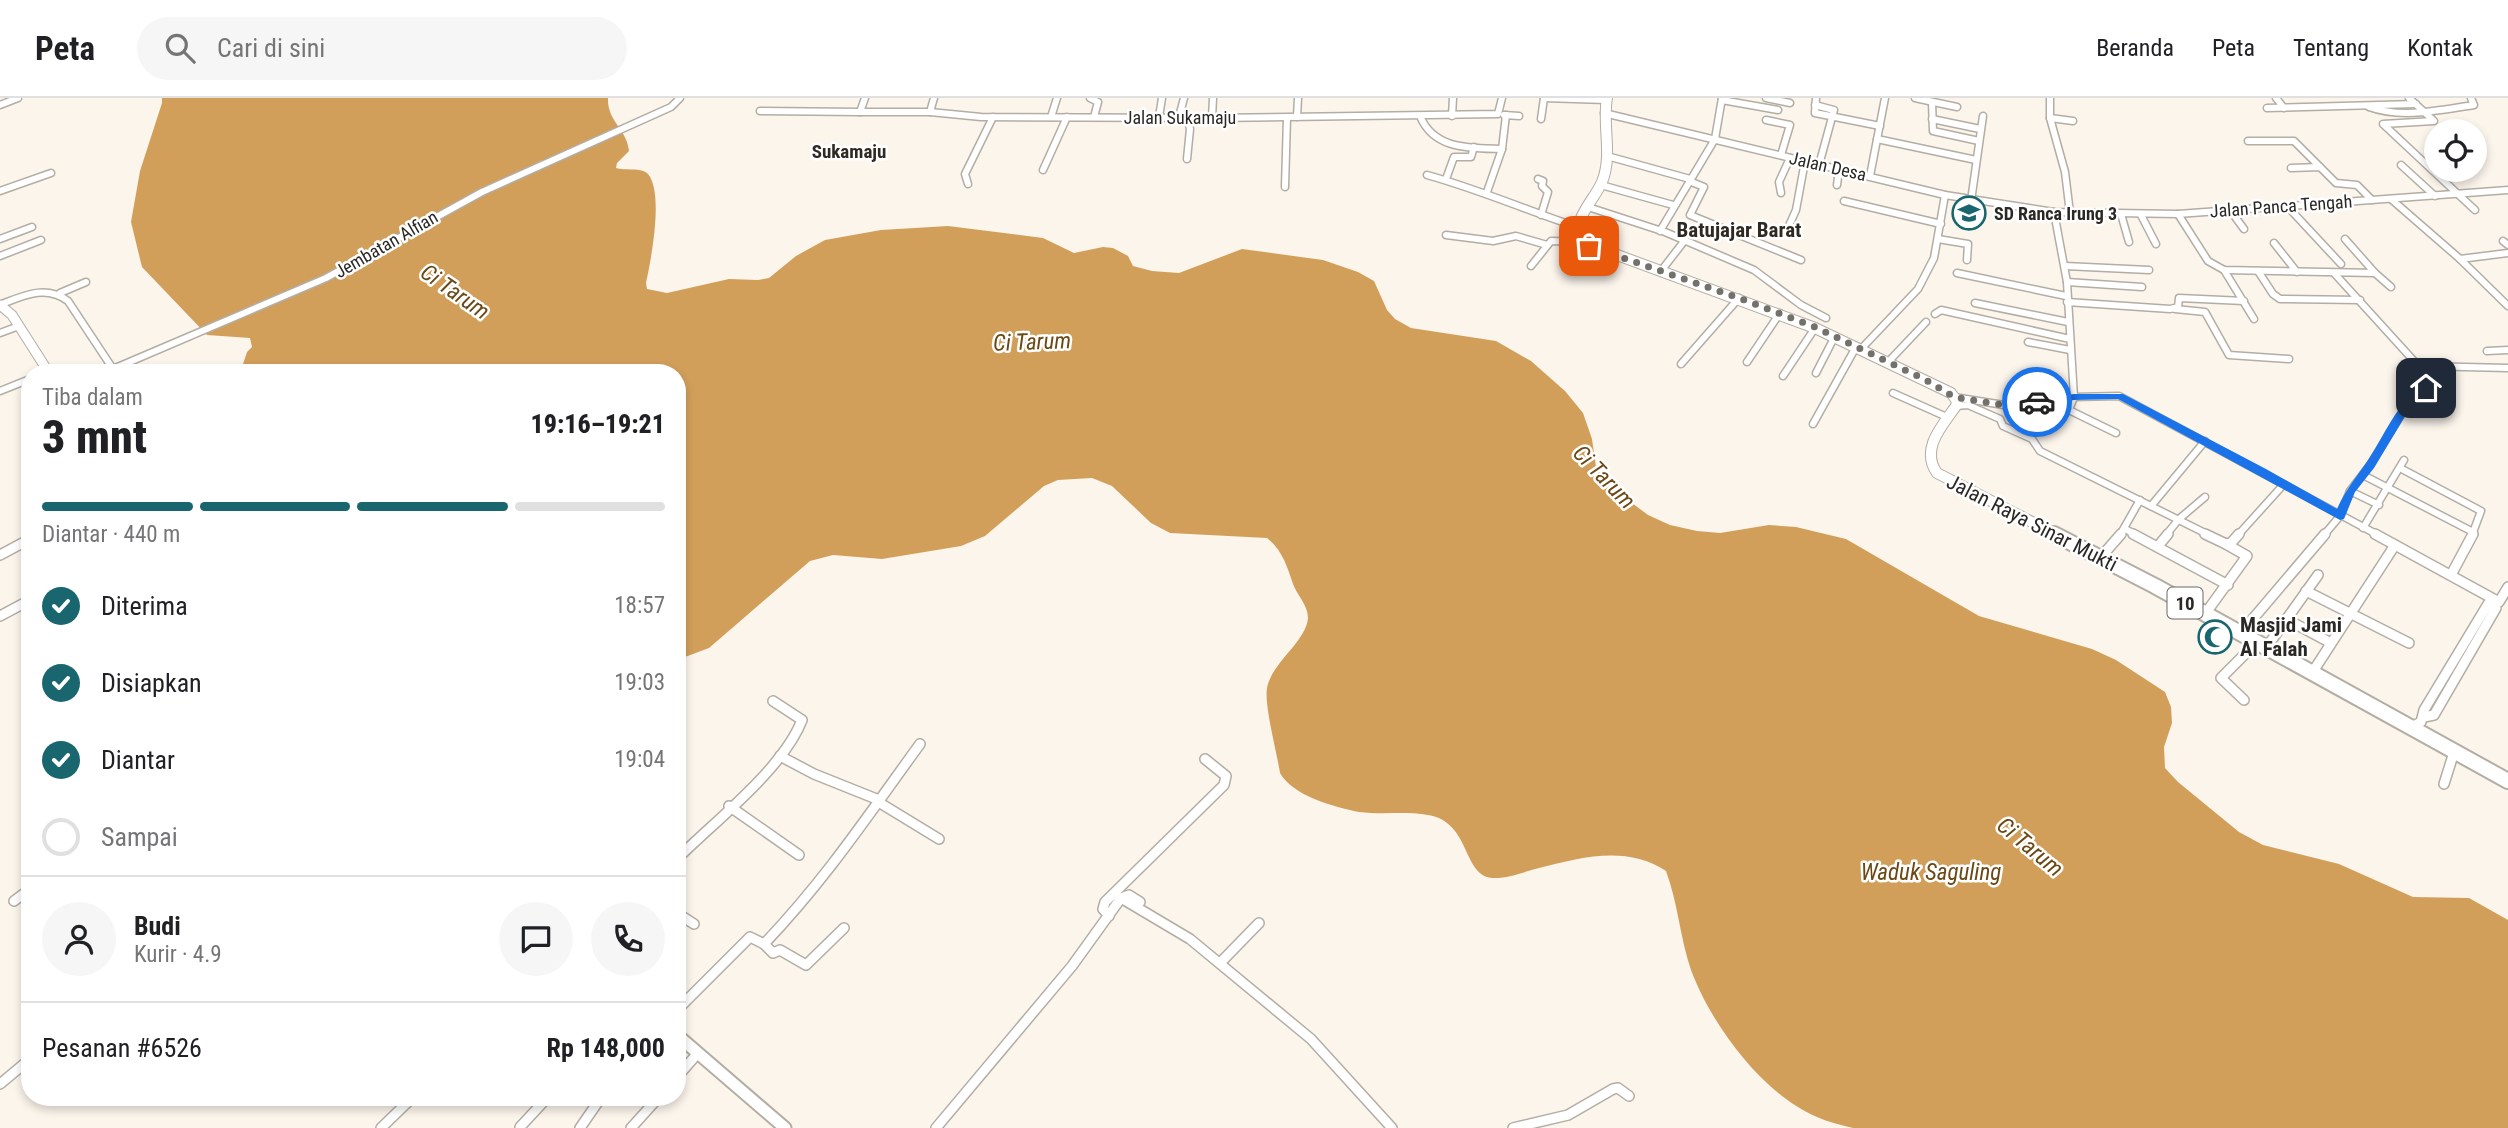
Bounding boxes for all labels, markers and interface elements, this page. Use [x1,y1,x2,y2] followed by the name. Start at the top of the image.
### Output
[137,17,627,80] search box
[35,29,95,68] text: Peta
[161,29,199,67] icon: search
[217,33,325,63] text: Cari di sini
[2096,34,2174,62] text: Beranda
[2212,34,2255,62] text: Peta
[2293,34,2369,62] text: Tentang
[2407,34,2473,62] text: Kontak
[1124,107,1236,128] street label: Jalan Sukamaju
[2424,119,2487,182] map controls
[2424,119,2487,182] button: locate
[812,140,886,163] district label: Sukamaju
[1787,147,1869,185] street label: Jalan Desa
[2209,191,2353,221] street label: Jalan Panca Tengah
[1950,194,1988,232] school or university icon: SD Ranca Irung 3
[1994,203,2117,224] place label: SD Ranca Irung 3
[331,206,441,282] street label: Jembatan Alfian
[1559,216,1619,276] pin
[1677,218,1801,242] district label: Batujajar Barat
[1570,227,1608,265] icon: bag
[415,259,495,325] water label: Ci Tarum
[993,327,1071,357] water label: Ci Tarum
[2396,358,2456,418] pin
[2002,367,2072,437] courier
[2407,369,2445,407] icon: home
[2018,383,2056,421] icon: car
[42,384,143,411] text: Tiba dalam
[531,409,665,439] text: 19:16–19:21
[42,410,147,464] text: 3 mnt
[1567,440,1641,514] water label: Ci Tarum
[1943,470,2121,576] street label: Jalan Raya Sinar Mukti
[42,521,180,548] text: Diantar · 440 m
[42,587,80,625] icon: check
[2168,588,2202,618] road number: 10
[101,591,188,621] text: Diterima
[614,592,665,619] text: 18:57
[2240,613,2342,661] place label: Masjid Jami Al Falah
[2196,618,2234,656] mosque icon: Masjid Jami Al Falah
[42,664,80,702] icon: check
[101,668,202,698] text: Disiapkan
[614,669,665,696] text: 19:03
[42,741,80,779] icon: check
[101,745,175,775] text: Diantar
[614,746,665,773] text: 19:04
[1991,812,2069,882] water label: Ci Tarum
[101,822,178,852] text: Sampai
[1861,859,2001,886] water label: Waduk Saguling
[42,902,116,976] button: person
[499,902,573,976] button: chat
[591,902,665,976] button: phone
[134,911,181,941] text: Budi
[134,941,222,968] text: Kurir · 4.9
[42,1033,202,1063] text: Pesanan #6526
[547,1033,665,1063] text: Rp 148,000

